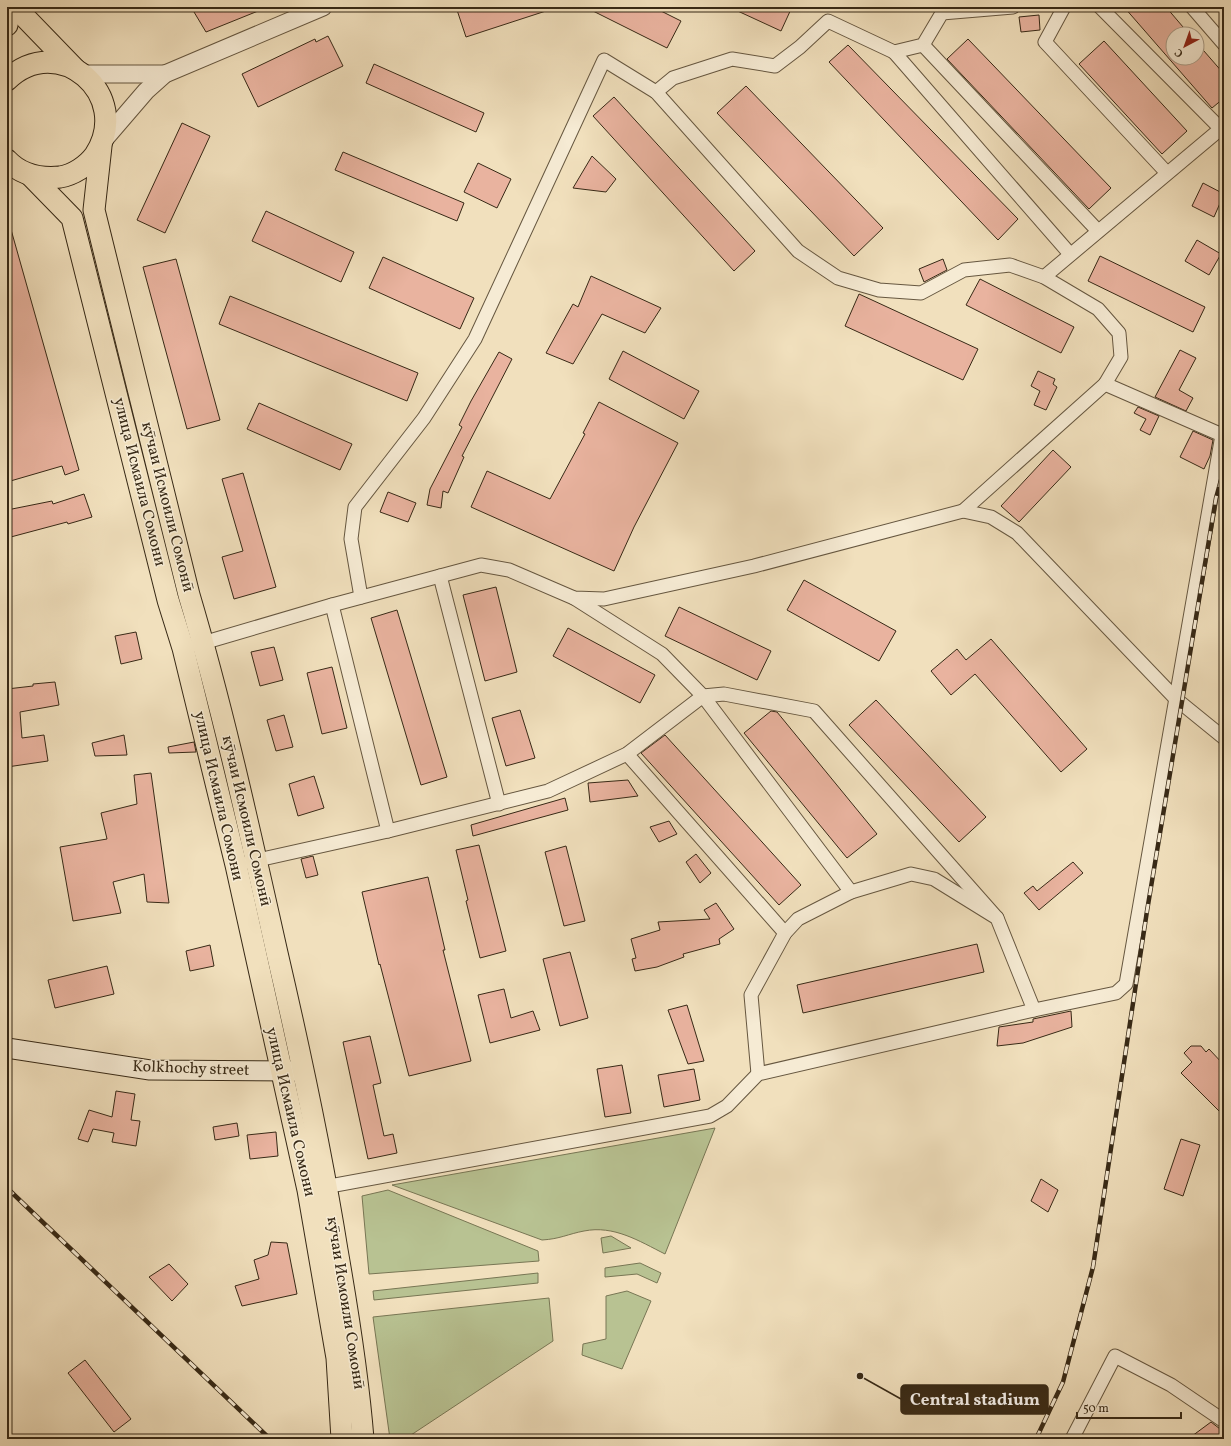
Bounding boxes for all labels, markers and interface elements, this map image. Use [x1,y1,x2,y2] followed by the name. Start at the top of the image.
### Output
[1165,26,1205,66] north arrow
[1172,44,1187,60] text: С
[107,395,171,569] street label: улица Исмаила Сомони
[135,420,199,595] street label: кӯчаи Исмоили Сомонӣ
[188,709,248,883] street label: улица Исмаила Сомони
[216,733,276,909] street label: кӯчаи Исмоили Сомонӣ
[260,1025,320,1199] street label: улица Исмаила Сомони
[132,1056,250,1082] street label: Kolkhochy street
[320,1215,370,1391] street label: кӯчаи Исмоили Сомонӣ
[901,1385,1048,1414] callout: Central stadium
[910,1389,1040,1412] text: Central stadium
[1077,1394,1181,1420] scale bar
[1083,1401,1109,1417] text: 50 m

